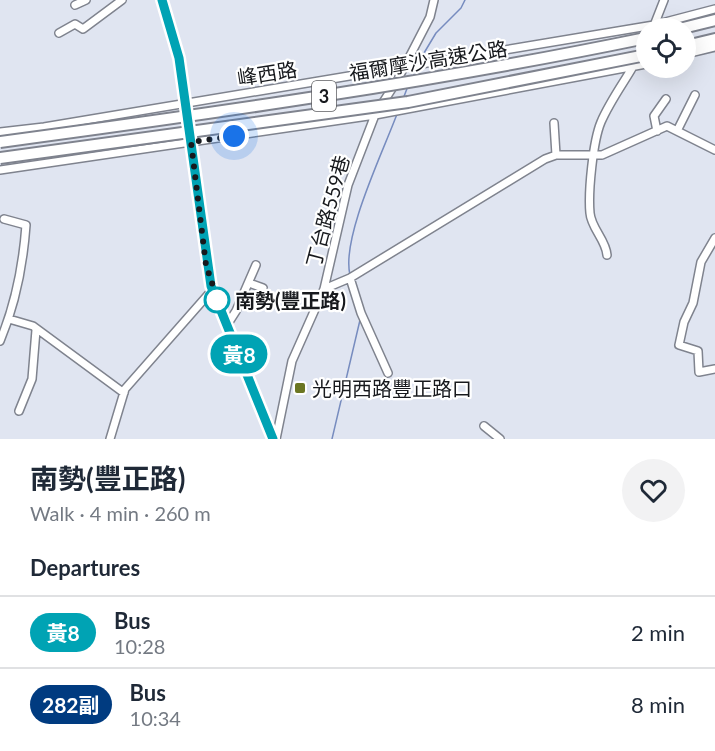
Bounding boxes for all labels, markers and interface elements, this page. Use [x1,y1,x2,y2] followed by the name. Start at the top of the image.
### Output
[636,18,696,78] map controls
[636,18,696,78] button: locate
[347,36,509,84] street label: 福爾摩沙高速公路
[235,56,299,90] street label: 峰西路
[312,81,336,111] road number: 3
[219,121,249,151] your location
[301,152,353,270] street label: 丁台路559巷
[204,287,230,313] marker: 南勢(豐正路)
[235,288,346,312] place label: 南勢(豐正路)
[212,334,266,374] line badge: 黃8
[222,342,256,367] text: 黃8
[312,376,472,400] place label: 光明西路豐正路口
[293,381,307,395] marker: 光明西路豐正路口
[622,459,685,522] button: heart
[30,461,185,495] text: 南勢(豐正路)
[30,501,211,525] text: Walk · 4 min · 260 m
[30,554,140,581] text: Departures
[114,607,150,634] text: Bus
[631,619,685,646] text: 2 min
[46,620,80,645] text: 黃8
[114,634,165,658] text: 10:28
[130,679,166,706] text: Bus
[631,691,685,718] text: 8 min
[42,692,100,717] text: 282副
[130,706,181,730] text: 10:34

